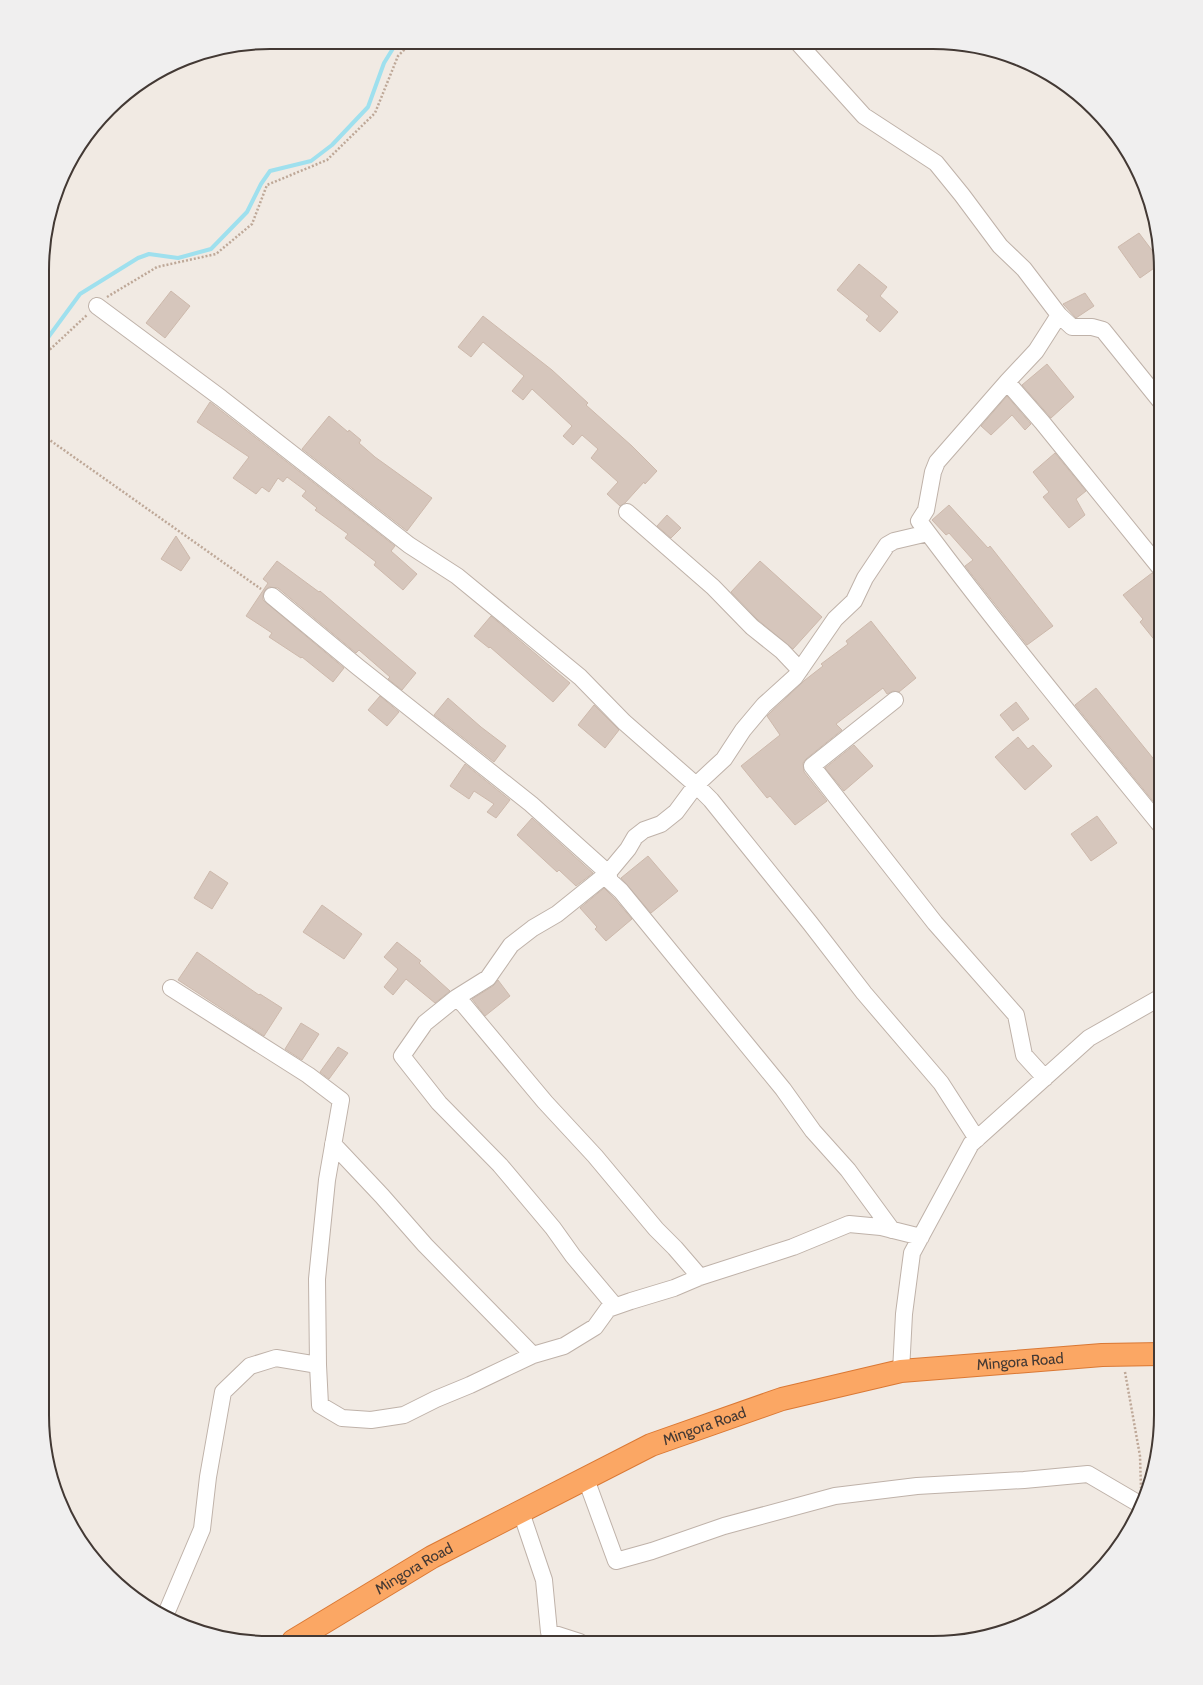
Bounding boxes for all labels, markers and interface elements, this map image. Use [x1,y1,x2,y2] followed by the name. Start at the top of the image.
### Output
[976,1349,1064,1374] street label: Mingora Road
[660,1403,748,1449] street label: Mingora Road
[372,1539,456,1598] street label: Mingora Road

